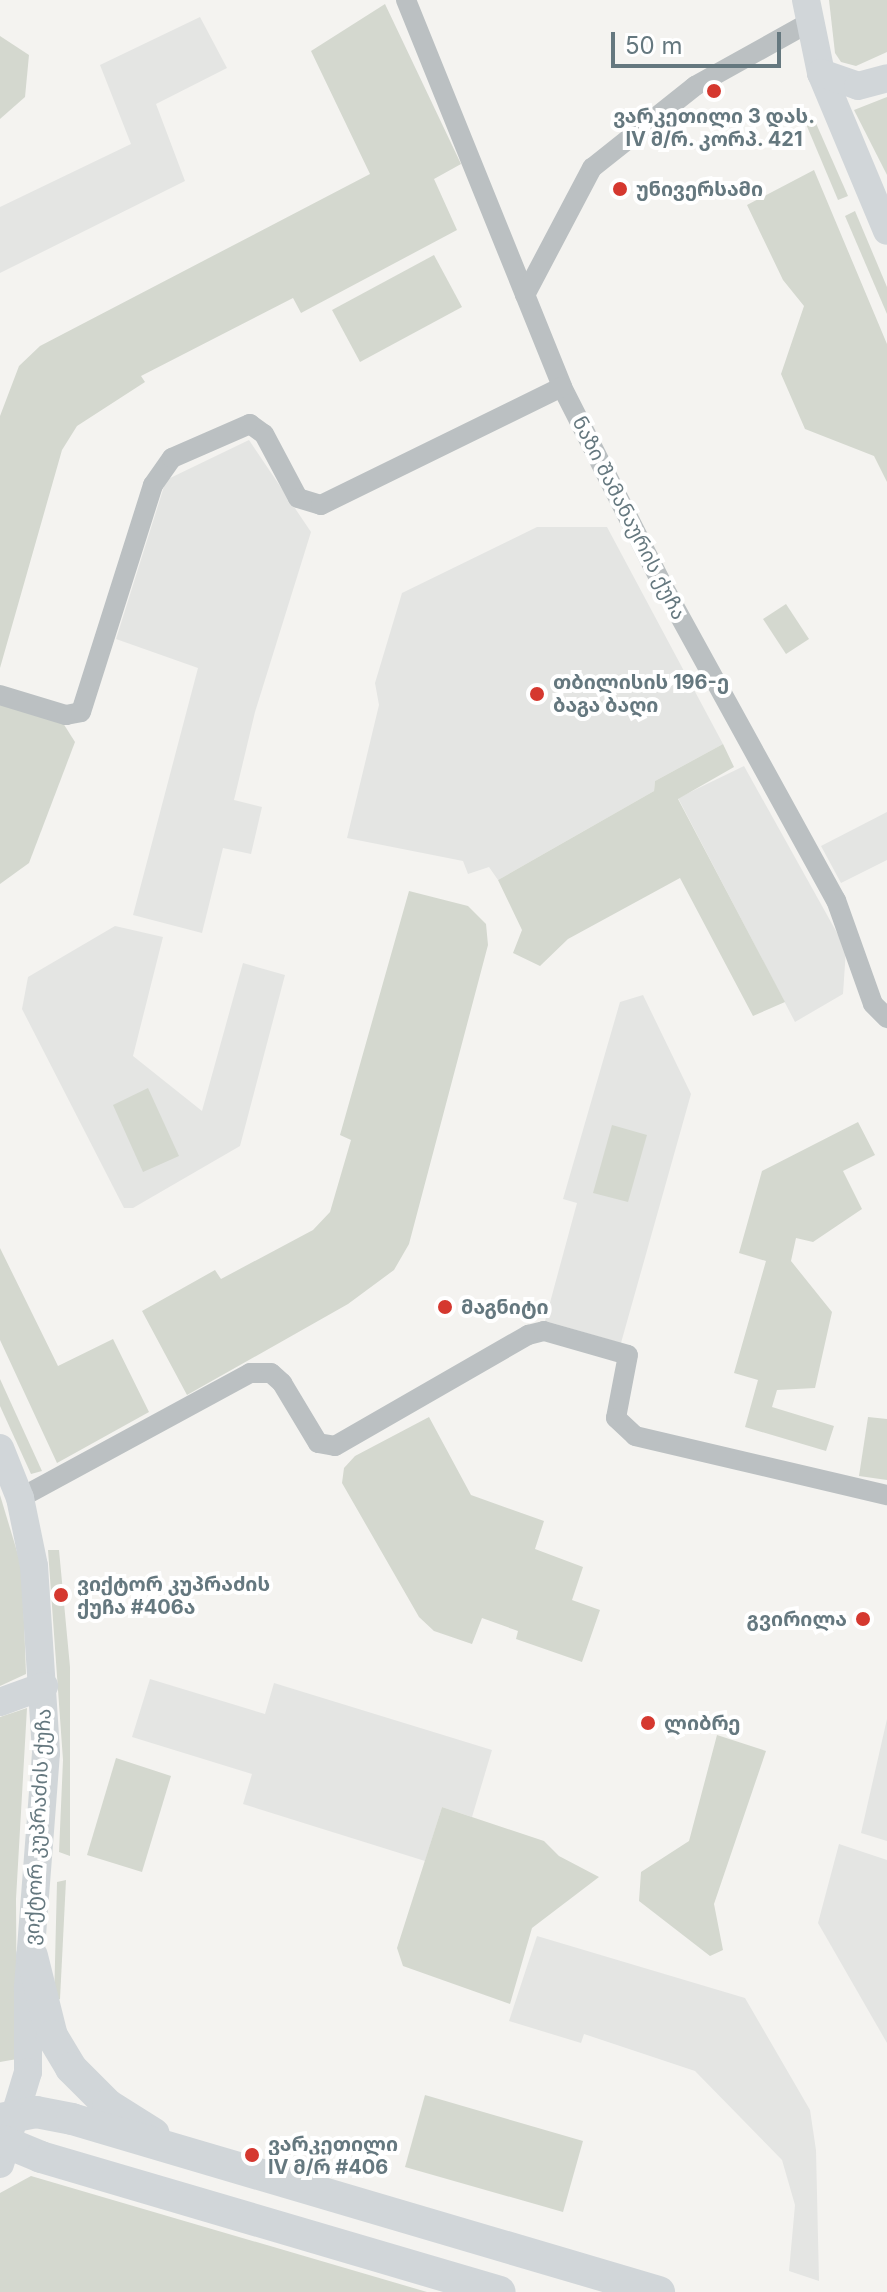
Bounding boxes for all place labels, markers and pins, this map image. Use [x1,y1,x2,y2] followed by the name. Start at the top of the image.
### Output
[705,82,723,100] marker: ვარკეთილი 3 დას. IV მ/რ. კორპ. 421
[613,104,815,151] place label: ვარკეთილი 3 დას. IV მ/რ. კორპ. 421
[636,177,763,201] place label: უნივერსამი
[611,180,629,198] marker: უნივერსამი
[553,670,729,717] place label: თბილისის 196-ე ბაგა ბაღი
[528,685,546,703] marker: თბილისის 196-ე ბაგა ბაღი
[461,1295,549,1319] place label: მაგნიტი
[436,1298,454,1316] marker: მაგნიტი
[77,1572,270,1619] place label: ვიქტორ კუპრაძის ქუჩა #406ა
[52,1586,70,1604] marker: ვიქტორ კუპრაძის ქუჩა #406ა
[747,1607,847,1631] place label: გვირილა
[854,1610,872,1628] marker: გვირილა
[664,1711,741,1735] place label: ლიბრე
[639,1714,657,1732] marker: ლიბრე
[268,2132,398,2179] place label: ვარკეთილი IV მ/რ #406
[243,2146,261,2164] marker: ვარკეთილი IV მ/რ #406

